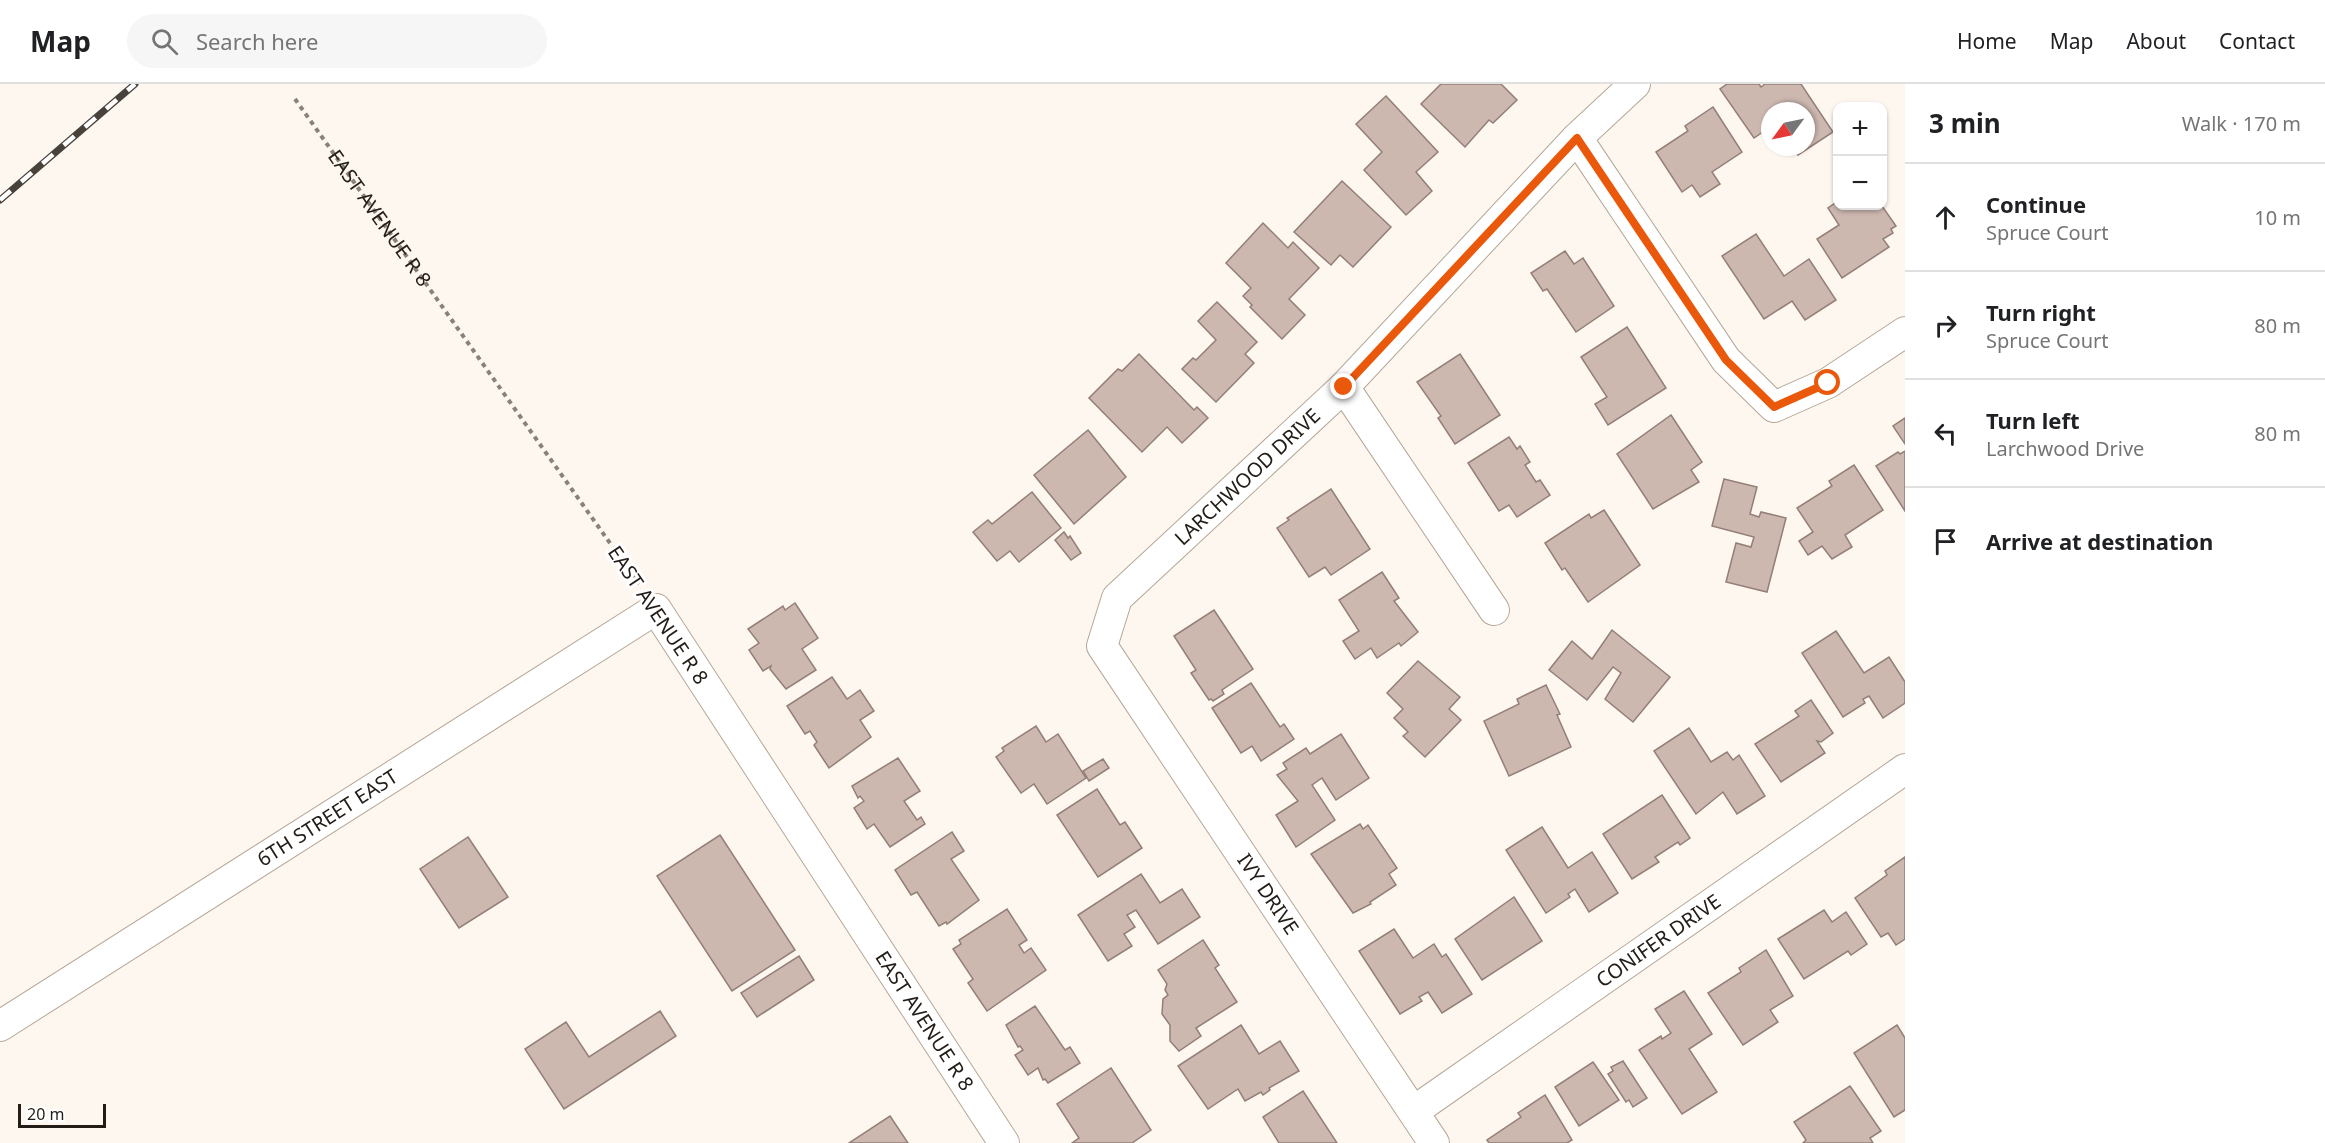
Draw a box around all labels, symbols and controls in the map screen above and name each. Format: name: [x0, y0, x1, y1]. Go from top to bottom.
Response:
search box: [127, 14, 547, 68]
text: Map: [30, 22, 91, 60]
icon: search: [148, 25, 181, 58]
text: Search here: [196, 26, 318, 56]
text: Home: [1957, 27, 2017, 55]
text: Map: [2050, 27, 2093, 55]
text: About: [2126, 27, 2186, 55]
text: Contact: [2219, 27, 2295, 55]
north arrow: [1761, 102, 1815, 156]
map controls: [1833, 102, 1887, 210]
button: +: [1833, 102, 1887, 156]
text: 3 min: [1929, 105, 2001, 141]
text: Walk · 170 m: [2182, 110, 2301, 137]
street label: EAST AVENUE R 8: [322, 144, 438, 292]
button: −: [1833, 156, 1887, 210]
text: Continue: [1986, 189, 2086, 219]
icon: ahead: [1929, 201, 1962, 234]
text: 10 m: [2254, 204, 2301, 231]
text: Spruce Court: [1986, 219, 2109, 246]
text: Turn right: [1986, 297, 2096, 327]
icon: right: [1929, 309, 1962, 342]
text: 80 m: [2254, 312, 2301, 339]
text: Spruce Court: [1986, 327, 2109, 354]
route start: [1814, 369, 1840, 395]
route end: [1330, 373, 1356, 399]
street label: LARCHWOOD DRIVE: [1168, 402, 1326, 551]
text: Turn left: [1986, 405, 2080, 435]
icon: left: [1929, 417, 1962, 450]
text: 80 m: [2254, 420, 2301, 447]
text: Larchwood Drive: [1986, 435, 2144, 462]
icon: arrive: [1929, 525, 1962, 558]
text: Arrive at destination: [1986, 526, 2213, 556]
street label: EAST AVENUE R 8: [602, 540, 715, 689]
street label: 6TH STREET EAST: [252, 763, 403, 872]
street label: IVY DRIVE: [1231, 848, 1305, 940]
street label: CONIFER DRIVE: [1591, 887, 1726, 993]
street label: EAST AVENUE R 8: [869, 946, 980, 1096]
scale bar: [18, 1101, 106, 1128]
text: 20 m: [27, 1103, 64, 1125]

